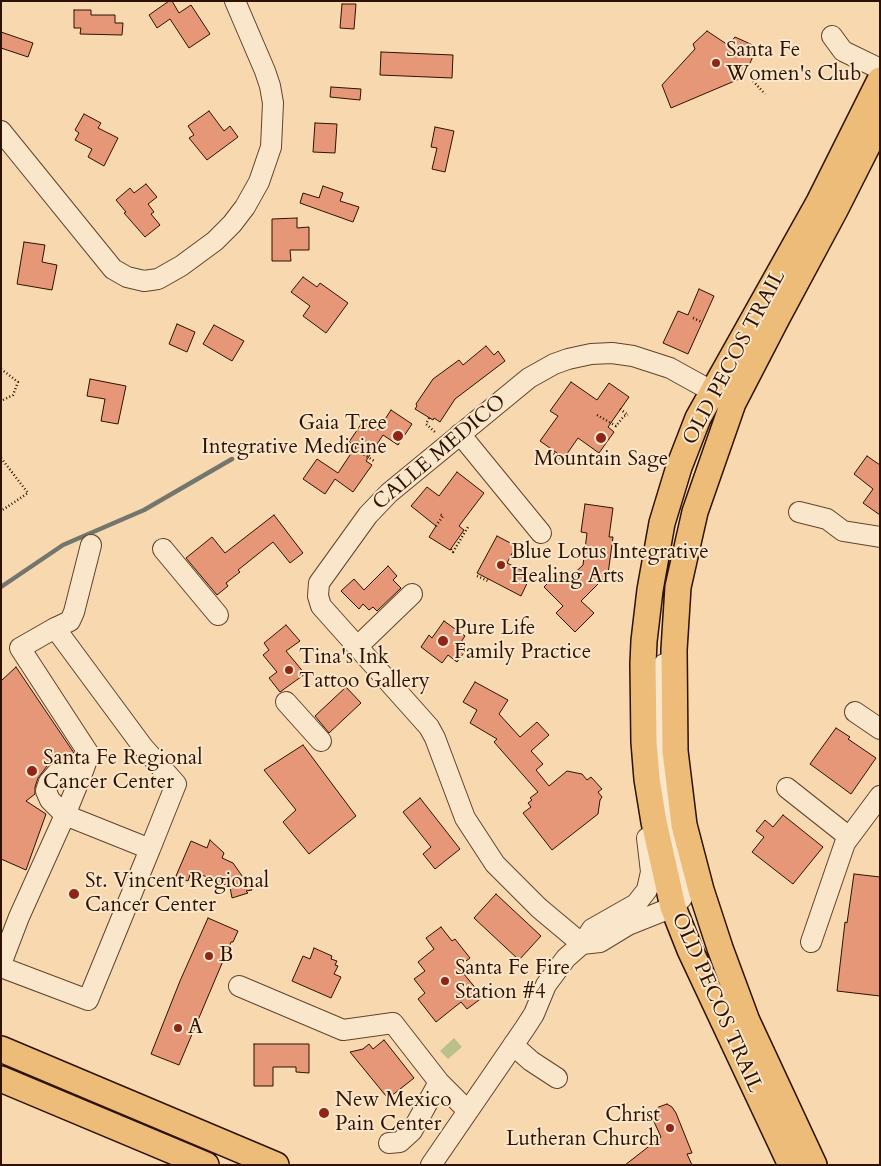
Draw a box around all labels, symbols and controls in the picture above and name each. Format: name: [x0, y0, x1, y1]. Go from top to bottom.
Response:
place label: Santa Fe Women's Club: [726, 38, 861, 88]
marker: Santa Fe Women's Club: [710, 57, 722, 69]
street label: OLD PECOS TRAIL: [678, 266, 792, 450]
street label: CALLE MEDICO: [368, 390, 512, 516]
place label: Gaia Tree Integrative Medicine: [202, 411, 387, 461]
marker: Gaia Tree Integrative Medicine: [391, 429, 405, 443]
marker: Mountain Sage: [594, 431, 608, 445]
place label: Mountain Sage: [534, 447, 668, 473]
place label: Blue Lotus Integrative Healing Arts: [511, 540, 709, 590]
marker: Blue Lotus Integrative Healing Arts: [495, 559, 507, 571]
place label: Pure Life Family Practice: [454, 616, 591, 666]
marker: Pure Life Family Practice: [436, 634, 450, 648]
place label: Tina's Ink Tattoo Gallery: [299, 645, 430, 695]
marker: Tina's Ink Tattoo Gallery: [283, 664, 295, 676]
place label: Santa Fe Regional Cancer Center: [43, 746, 202, 796]
marker: Santa Fe Regional Cancer Center: [25, 764, 39, 778]
place label: St. Vincent Regional Cancer Center: [85, 869, 269, 919]
marker: St. Vincent Regional Cancer Center: [67, 887, 81, 901]
street label: OLD PECOS TRAIL: [665, 909, 767, 1097]
place label: B: [219, 943, 233, 969]
marker: B: [203, 950, 215, 962]
place label: Santa Fe Fire Station #4: [455, 956, 570, 1006]
marker: Santa Fe Fire Station #4: [439, 975, 451, 987]
place label: A: [188, 1015, 203, 1041]
marker: A: [172, 1022, 184, 1034]
place label: New Mexico Pain Center: [335, 1088, 452, 1138]
place label: Christ Lutheran Church: [506, 1103, 660, 1153]
marker: New Mexico Pain Center: [317, 1106, 331, 1120]
marker: Christ Lutheran Church: [664, 1122, 676, 1134]

